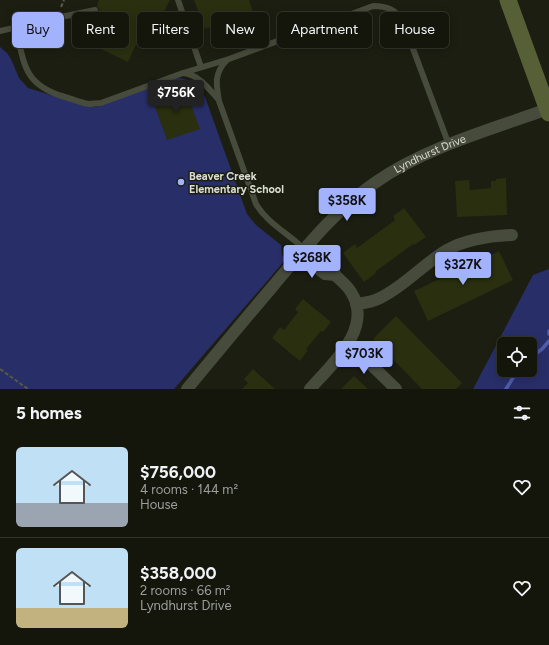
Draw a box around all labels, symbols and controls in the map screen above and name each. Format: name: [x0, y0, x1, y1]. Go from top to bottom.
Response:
chip: Buy: [12, 12, 64, 48]
chip: Rent: [72, 12, 129, 48]
chip: Filters: [137, 12, 203, 48]
chip: New: [211, 12, 269, 48]
chip: Apartment: [277, 12, 372, 48]
chip: House: [380, 12, 449, 48]
pin: $756K: [148, 80, 204, 114]
text: $756K: [157, 85, 195, 100]
street label: Lyndhurst Drive: [391, 132, 467, 176]
place label: Beaver Creek Elementary School: [189, 170, 284, 196]
marker: Beaver Creek Elementary School: [176, 177, 186, 187]
pin: $358K: [319, 188, 375, 222]
text: $358K: [328, 193, 366, 208]
pin: $268K: [284, 245, 340, 279]
text: $268K: [293, 250, 331, 265]
pin: $327K: [435, 252, 491, 286]
text: $327K: [444, 257, 482, 272]
map controls: [497, 337, 537, 377]
button: locate: [497, 337, 537, 377]
pin: $703K: [336, 341, 392, 375]
text: $703K: [345, 346, 383, 361]
icon: filters: [511, 402, 533, 424]
text: 5 homes: [16, 403, 82, 423]
text: $756,000: [140, 462, 216, 482]
icon: home: [48, 463, 96, 511]
icon: heart: [511, 476, 533, 498]
text: 4 rooms · 144 m²: [140, 482, 238, 497]
text: House: [140, 497, 178, 512]
text: $358,000: [140, 563, 217, 583]
icon: home: [48, 564, 96, 612]
icon: heart: [511, 577, 533, 599]
text: 2 rooms · 66 m²: [140, 583, 230, 598]
text: Lyndhurst Drive: [140, 598, 232, 613]

